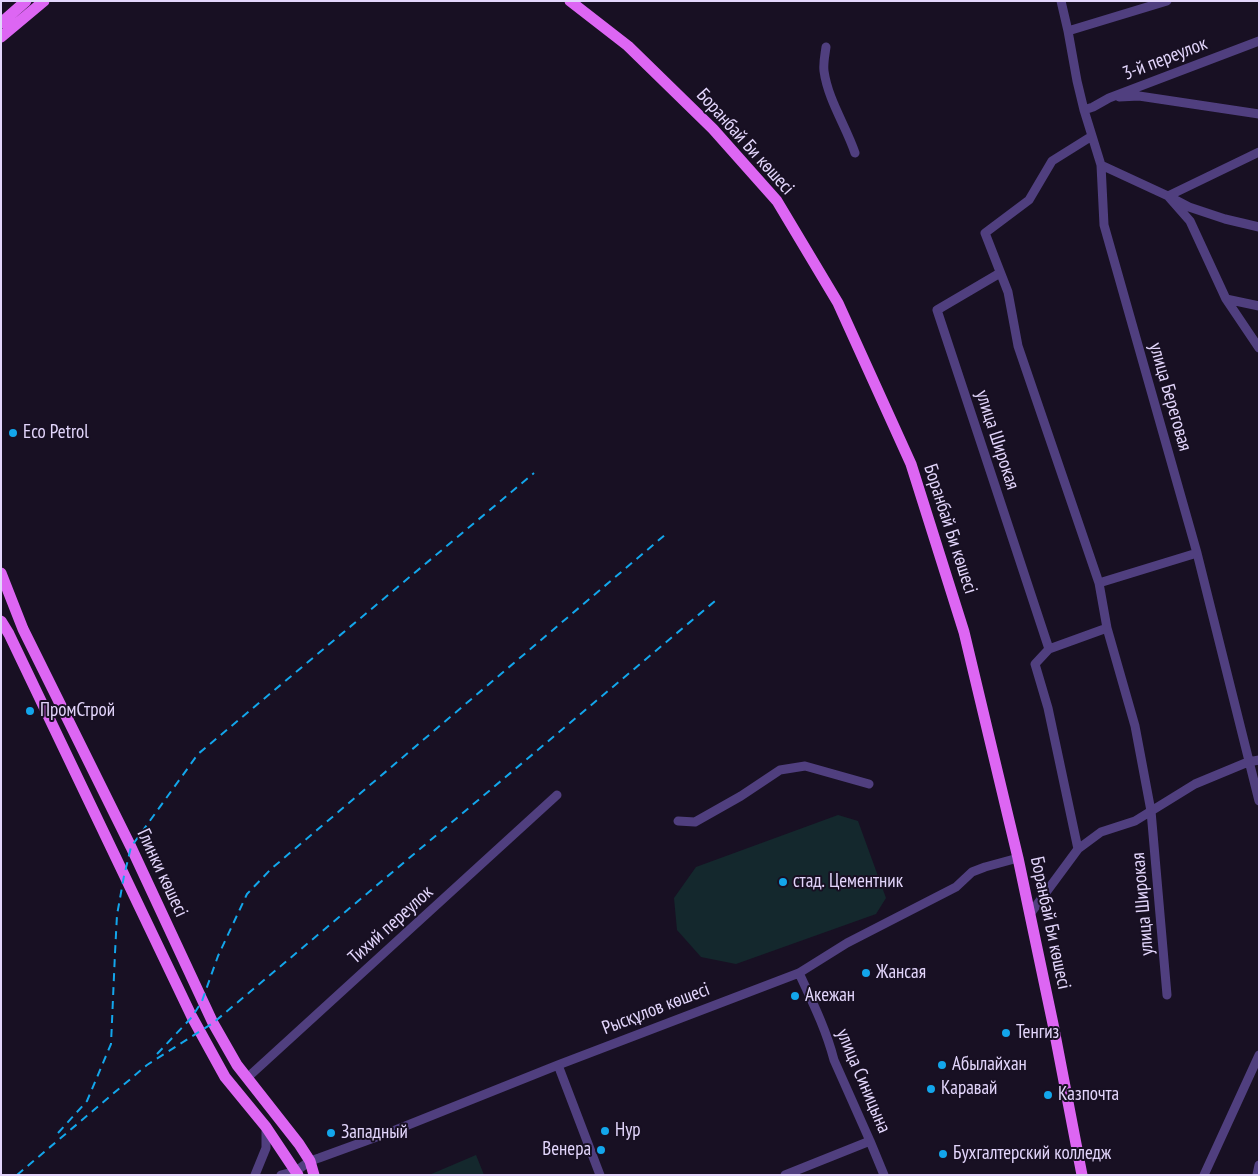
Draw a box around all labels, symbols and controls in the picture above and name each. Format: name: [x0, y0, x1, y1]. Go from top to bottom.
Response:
street label: 3-й переулок: [1120, 32, 1210, 86]
street label: Боранбай Би көшесі: [691, 84, 799, 200]
street label: улица Береговая: [1144, 340, 1196, 454]
street label: улица Широкая: [970, 387, 1024, 493]
place label: Eco Petrol: [23, 422, 89, 444]
marker: Eco Petrol: [7, 427, 19, 439]
street label: Боранбай Би көшесі: [918, 461, 982, 597]
place label: ПромСтрой: [40, 700, 115, 722]
marker: ПромСтрой: [24, 705, 36, 717]
street label: Глинки көшесі: [132, 825, 192, 921]
street label: улица Широкая: [1127, 852, 1159, 956]
street label: Боранбай Би көшесі: [1025, 855, 1075, 991]
place label: стад. Цементник: [793, 871, 903, 893]
marker: стад. Цементник: [777, 876, 789, 888]
street label: Тихий переулок: [344, 881, 438, 969]
place label: Жансая: [876, 962, 926, 984]
marker: Жансая: [860, 967, 872, 979]
street label: Рысқұлов көшесі: [599, 978, 713, 1040]
place label: Акежан: [805, 985, 855, 1007]
marker: Акежан: [789, 990, 801, 1002]
place label: Тенгиз: [1016, 1022, 1059, 1044]
street label: улица Синицына: [831, 1025, 895, 1137]
marker: Тенгиз: [1000, 1027, 1012, 1039]
place label: Абылайхан: [952, 1054, 1027, 1076]
marker: Абылайхан: [936, 1059, 948, 1071]
place label: Каравай: [941, 1078, 997, 1100]
marker: Каравай: [925, 1083, 937, 1095]
place label: Казпочта: [1058, 1084, 1119, 1106]
marker: Казпочта: [1042, 1089, 1054, 1101]
place label: Нур: [615, 1120, 641, 1142]
place label: Западный: [341, 1122, 408, 1144]
marker: Нур: [599, 1125, 611, 1137]
marker: Западный: [325, 1127, 337, 1139]
place label: Венера: [542, 1139, 591, 1161]
place label: Бухгалтерский колледж: [953, 1143, 1111, 1165]
marker: Венера: [595, 1144, 607, 1156]
marker: Бухгалтерский колледж: [937, 1148, 949, 1160]

